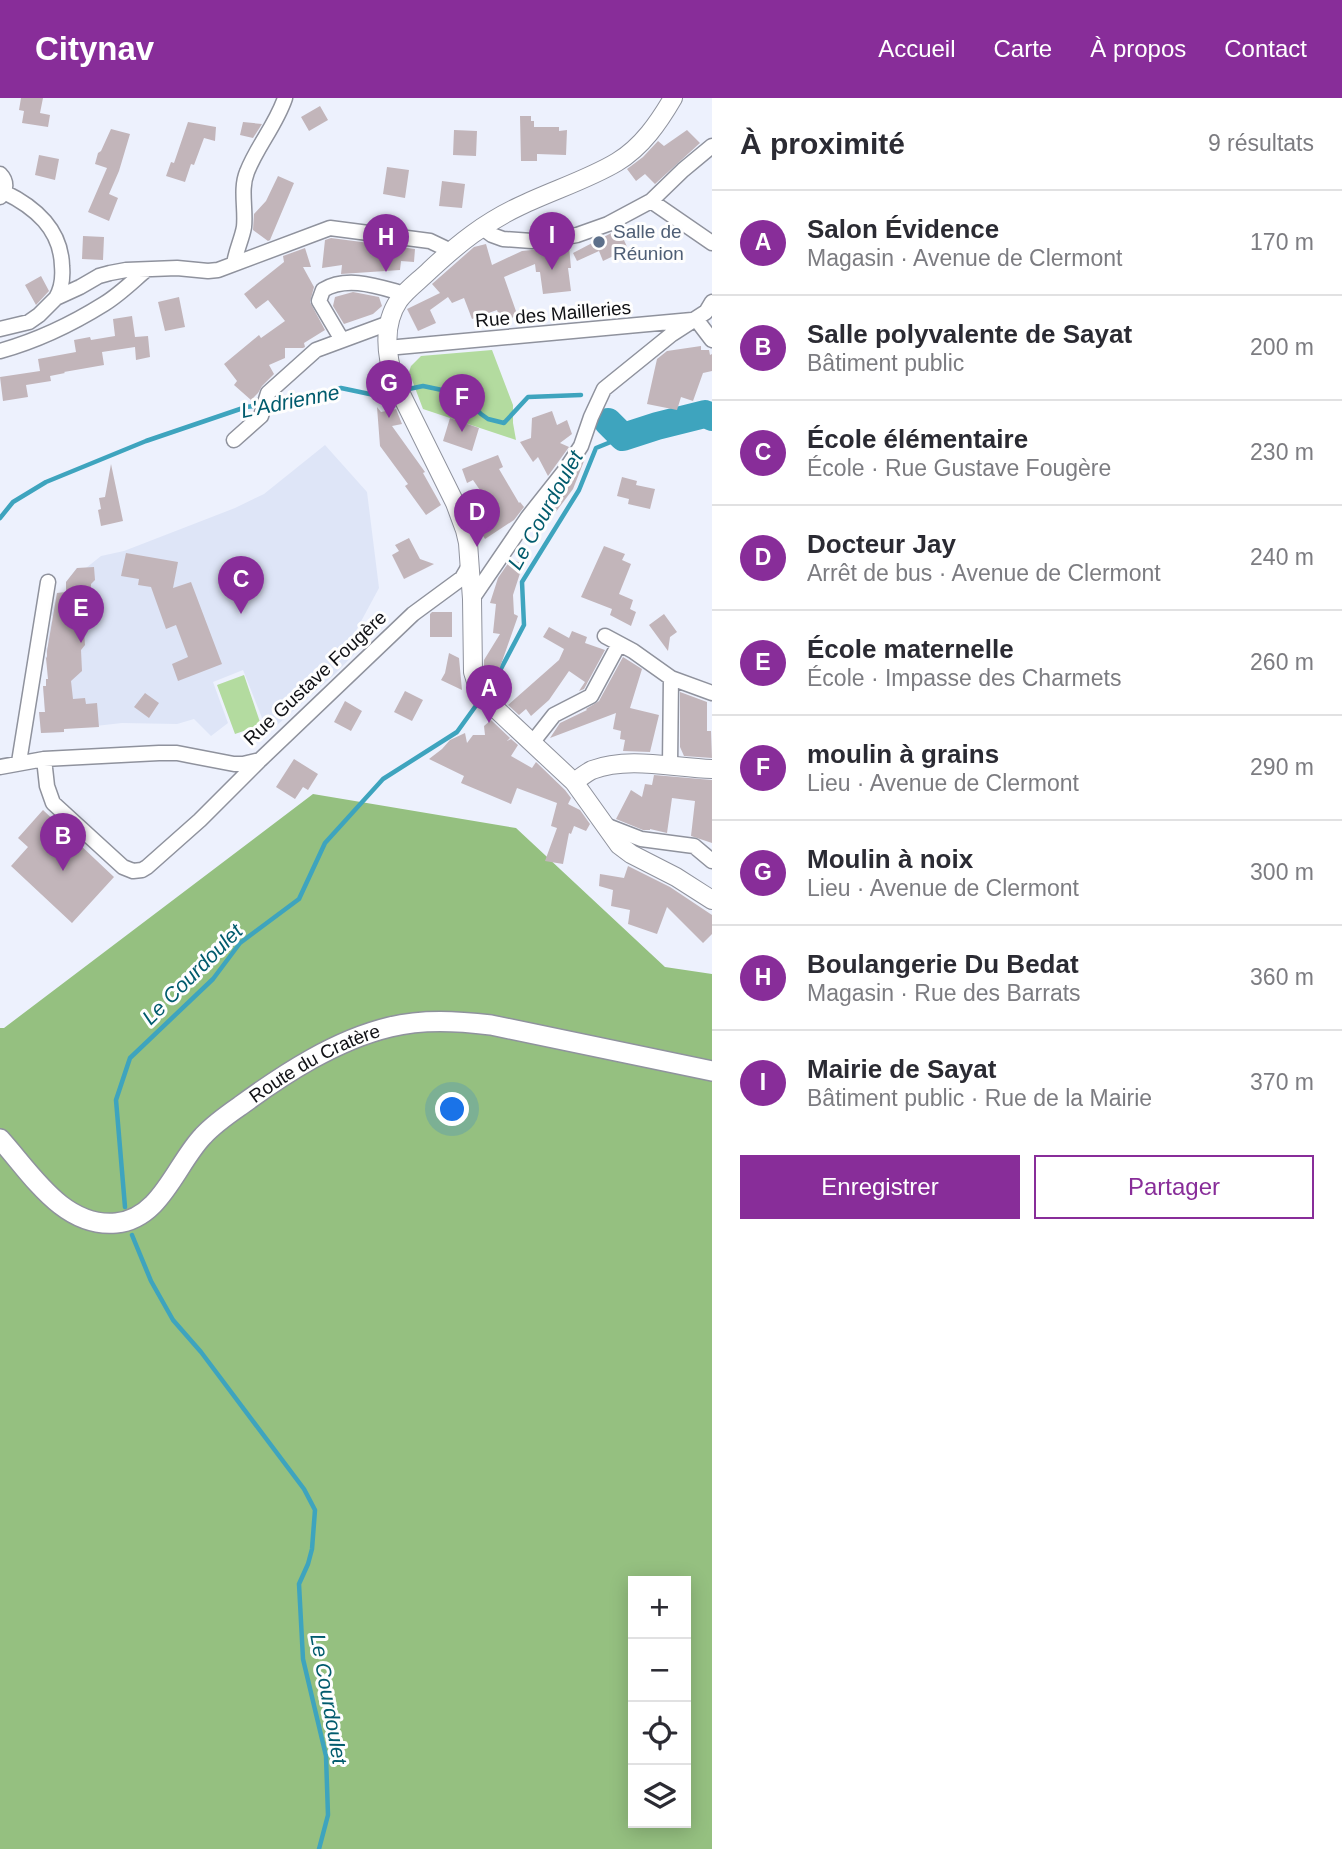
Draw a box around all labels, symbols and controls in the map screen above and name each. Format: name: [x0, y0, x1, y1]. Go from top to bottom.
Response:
text: Citynav: [35, 30, 154, 67]
text: Accueil: [878, 35, 956, 62]
text: Carte: [994, 35, 1052, 62]
text: À propos: [1090, 35, 1186, 62]
text: Contact: [1224, 35, 1307, 62]
text: À proximité: [740, 127, 905, 160]
text: 9 résultats: [1208, 130, 1314, 156]
pin: I: [529, 212, 575, 270]
pin: H: [363, 214, 409, 272]
text: Salon Évidence: [807, 214, 999, 244]
place label: Salle de Réunion: [613, 221, 684, 264]
text: A: [755, 229, 771, 255]
text: 170 m: [1250, 229, 1314, 255]
marker: Salle de Réunion: [591, 234, 607, 250]
text: Magasin · Avenue de Clermont: [807, 245, 1122, 271]
street label: Rue des Mailleries: [474, 297, 632, 331]
text: Salle polyvalente de Sayat: [807, 319, 1132, 349]
text: B: [755, 334, 771, 360]
text: 200 m: [1250, 334, 1314, 360]
text: Bâtiment public: [807, 350, 964, 376]
pin: G: [366, 360, 412, 418]
pin: F: [439, 374, 485, 432]
water label: L'Adrienne: [239, 380, 341, 422]
text: École élémentaire: [807, 424, 1028, 454]
text: C: [755, 439, 771, 465]
text: 230 m: [1250, 439, 1314, 465]
water label: Le Courdoulet: [503, 446, 588, 573]
text: École · Rue Gustave Fougère: [807, 455, 1111, 481]
pin: D: [454, 489, 500, 547]
text: Docteur Jay: [807, 529, 956, 559]
text: D: [755, 544, 771, 570]
text: 240 m: [1250, 544, 1314, 570]
pin: C: [218, 556, 264, 614]
text: Arrêt de bus · Avenue de Clermont: [807, 560, 1161, 586]
pin: E: [58, 585, 104, 643]
street label: Rue Gustave Fougère: [239, 607, 391, 749]
text: École maternelle: [807, 634, 1014, 664]
text: E: [755, 649, 771, 675]
text: 260 m: [1250, 649, 1314, 675]
pin: A: [466, 665, 512, 723]
text: École · Impasse des Charmets: [807, 665, 1121, 691]
text: moulin à grains: [807, 739, 999, 769]
text: F: [756, 754, 770, 780]
text: 290 m: [1250, 754, 1314, 780]
text: Lieu · Avenue de Clermont: [807, 770, 1079, 796]
pin: B: [40, 813, 86, 871]
text: Moulin à noix: [807, 844, 973, 874]
text: G: [754, 859, 772, 885]
text: 300 m: [1250, 859, 1314, 885]
text: Lieu · Avenue de Clermont: [807, 875, 1079, 901]
water label: Le Courdoulet: [137, 918, 248, 1029]
text: Boulangerie Du Bedat: [807, 949, 1079, 979]
text: H: [755, 964, 771, 990]
text: 360 m: [1250, 964, 1314, 990]
text: Magasin · Rue des Barrats: [807, 980, 1081, 1006]
street label: Route du Cratère: [245, 1020, 383, 1107]
text: Mairie de Sayat: [807, 1054, 996, 1084]
text: I: [760, 1069, 766, 1095]
text: 370 m: [1250, 1069, 1314, 1095]
text: Bâtiment public · Rue de la Mairie: [807, 1085, 1152, 1111]
your location: [435, 1092, 469, 1126]
button: Enregistrer: [740, 1155, 1020, 1219]
button: Partager: [1034, 1155, 1314, 1219]
map controls: [628, 1576, 691, 1828]
button: +: [628, 1576, 691, 1639]
water label: Le Courdoulet: [306, 1632, 352, 1767]
button: −: [628, 1639, 691, 1702]
button: locate: [628, 1702, 691, 1765]
button: layers: [628, 1765, 691, 1828]

